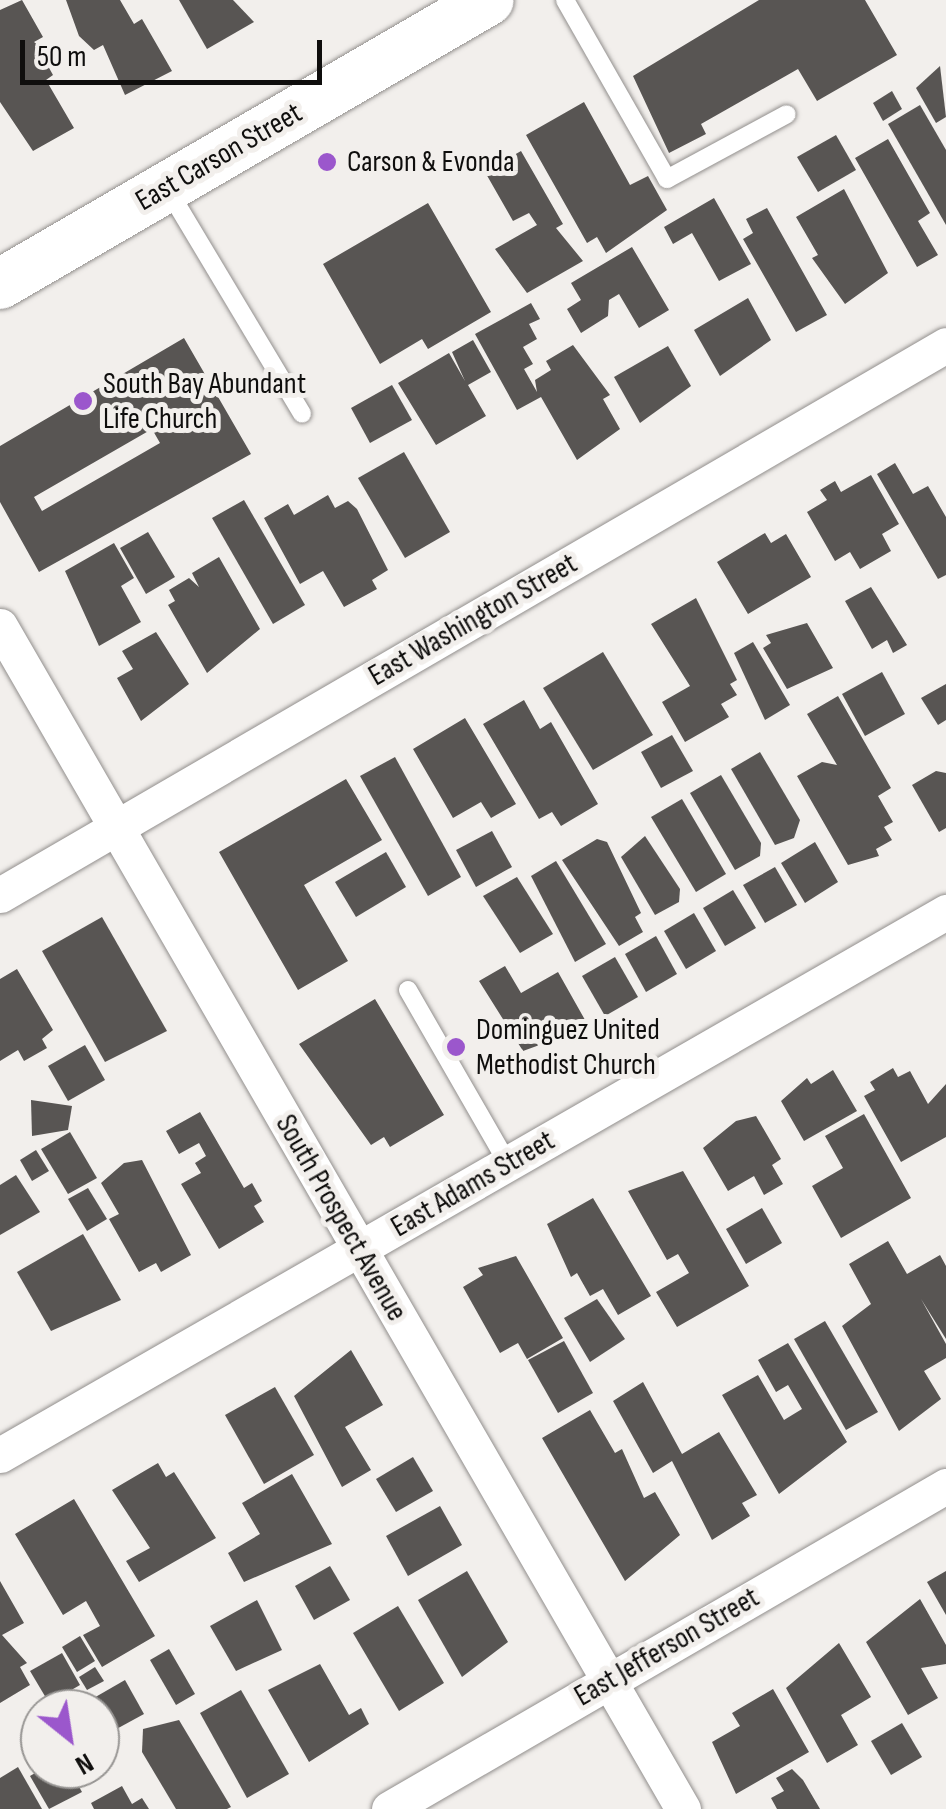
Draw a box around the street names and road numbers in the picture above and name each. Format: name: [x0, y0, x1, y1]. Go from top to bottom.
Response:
street label: East Carson Street: [129, 95, 309, 219]
street label: East Washington Street: [362, 546, 584, 694]
street label: South Prospect Avenue: [267, 1108, 415, 1328]
street label: East Adams Street: [385, 1123, 561, 1245]
street label: East Jefferson Street: [568, 1580, 766, 1714]

